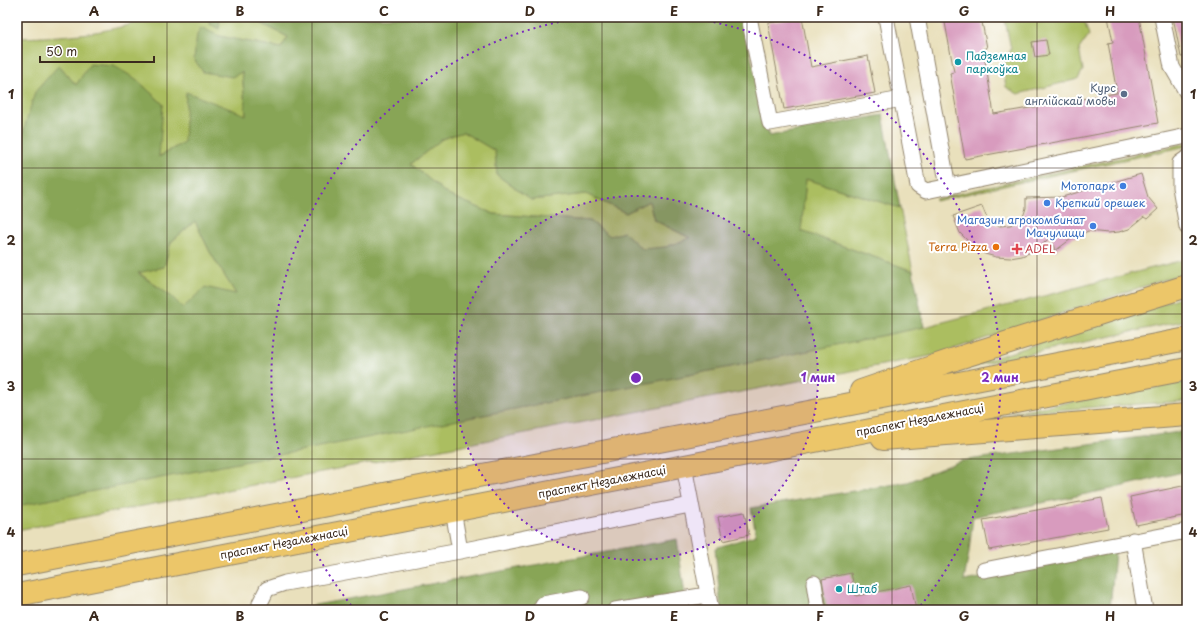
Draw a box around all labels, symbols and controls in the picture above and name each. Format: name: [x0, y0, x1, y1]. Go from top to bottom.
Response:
text: A: [89, 1, 99, 20]
text: B: [236, 1, 245, 20]
text: C: [379, 1, 389, 20]
text: D: [525, 1, 535, 20]
text: E: [670, 1, 678, 20]
text: F: [816, 1, 824, 20]
text: G: [959, 1, 969, 20]
text: H: [1105, 1, 1115, 20]
scale bar: [40, 38, 154, 64]
text: 50 m: [46, 42, 77, 60]
place label: Падземная паркоўка: [966, 47, 1027, 77]
marker: Падземная паркоўка: [953, 57, 963, 67]
place label: Курс англійскай мовы: [1025, 79, 1116, 109]
text: 1: [8, 84, 14, 103]
text: 1: [1190, 84, 1196, 103]
marker: Курс англійскай мовы: [1119, 89, 1129, 99]
place label: Мотопарк: [1061, 177, 1115, 194]
marker: Мотопарк: [1118, 181, 1128, 191]
place label: Крепкий орешек: [1055, 194, 1146, 211]
marker: Крепкий орешек: [1042, 198, 1052, 208]
place label: Магазин агрокомбинат Мачулищи: [957, 211, 1086, 241]
marker: Магазин агрокомбинат Мачулищи: [1088, 221, 1098, 231]
text: 2: [6, 230, 16, 249]
text: 2: [1188, 230, 1198, 249]
place label: Terra Pizza: [928, 238, 988, 255]
place label: ADEL: [1025, 240, 1056, 257]
marker: Terra Pizza: [991, 242, 1001, 252]
marker: ADEL: [1012, 244, 1022, 254]
text: 1 мин: [801, 368, 836, 386]
text: 2 мин: [981, 368, 1019, 386]
centre of rings: [629, 371, 643, 385]
text: 3: [7, 376, 16, 395]
text: 3: [1189, 376, 1198, 395]
street label: праспект Незалежнасці: [855, 399, 985, 440]
street label: праспект Незалежнасці: [537, 461, 667, 502]
text: 4: [7, 522, 16, 541]
street label: праспект Незалежнасці: [219, 522, 349, 563]
text: 4: [1189, 522, 1198, 541]
place label: Штаб: [847, 580, 878, 597]
marker: Штаб: [834, 584, 844, 594]
text: A: [89, 606, 99, 625]
text: B: [236, 606, 245, 625]
text: C: [379, 606, 389, 625]
text: D: [525, 606, 535, 625]
text: E: [670, 606, 678, 625]
text: F: [816, 606, 824, 625]
text: G: [959, 606, 969, 625]
text: H: [1105, 606, 1115, 625]

